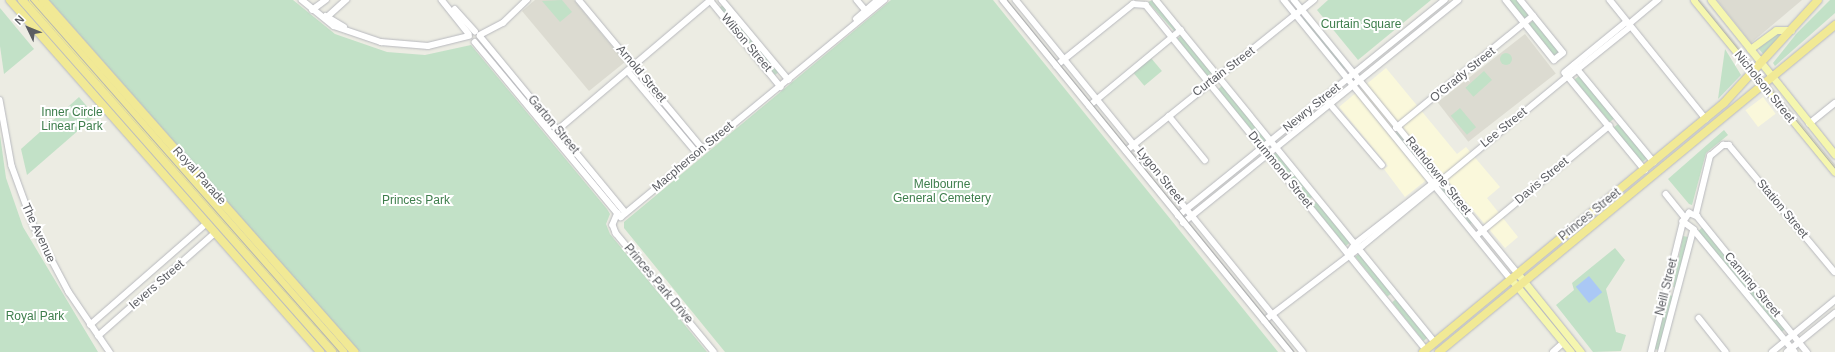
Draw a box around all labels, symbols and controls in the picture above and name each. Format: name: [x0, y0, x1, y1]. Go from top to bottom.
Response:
north arrow: [8, 8, 48, 48]
street label: Wilson Street: [718, 11, 774, 75]
text: N: [12, 13, 26, 27]
park label: Curtain Square: [1321, 18, 1401, 32]
street label: Arnold Street: [613, 43, 669, 105]
street label: Curtain Street: [1190, 44, 1258, 100]
street label: O'Grady Street: [1428, 44, 1498, 106]
street label: Nicholson Street: [1731, 48, 1797, 126]
street label: Newry Street: [1281, 81, 1343, 135]
street label: Garton Street: [524, 93, 582, 157]
street label: Lee Street: [1478, 105, 1530, 151]
park label: Inner Circle Linear Park: [41, 106, 103, 134]
street label: Macpherson Street: [650, 119, 736, 195]
street label: Drummond Street: [1245, 129, 1315, 211]
street label: Rathdowne Street: [1402, 134, 1474, 218]
street label: Royal Parade: [169, 144, 229, 208]
street label: Lygon Street: [1133, 145, 1187, 207]
street label: Davis Street: [1512, 154, 1572, 208]
street label: Station Street: [1753, 177, 1811, 241]
park label: Melbourne General Cemetery: [893, 178, 991, 206]
street label: Princes Street: [1556, 186, 1624, 244]
park label: Princes Park: [382, 194, 450, 208]
street label: The Avenue: [18, 201, 58, 265]
street label: Princes Park Drive: [621, 241, 695, 327]
street label: Canning Street: [1721, 250, 1783, 320]
street label: Ievers Street: [127, 257, 187, 313]
street label: Neill Street: [1653, 257, 1681, 317]
park label: Royal Park: [6, 310, 64, 324]

